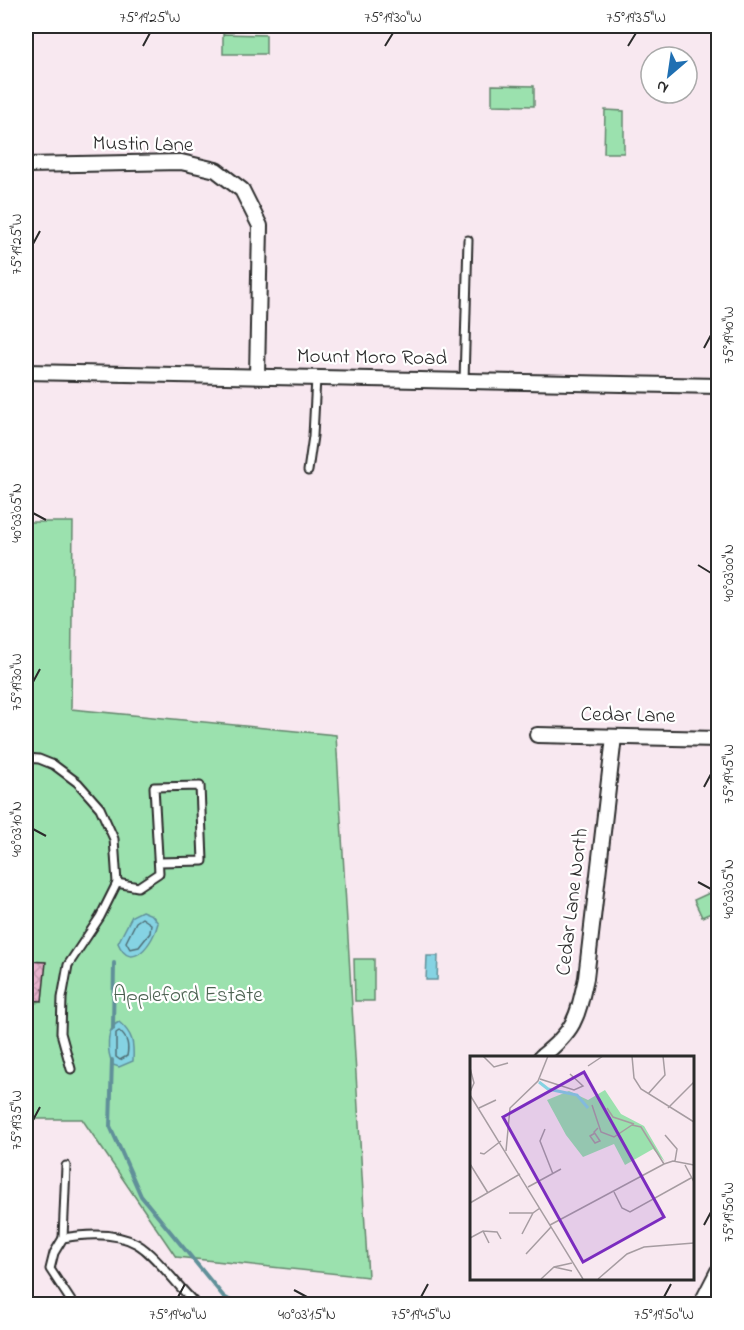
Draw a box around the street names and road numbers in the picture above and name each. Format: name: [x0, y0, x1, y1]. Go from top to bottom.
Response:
street label: Mustin Lane: [92, 129, 194, 161]
street label: Mount Moro Road: [297, 342, 448, 374]
street label: Cedar Lane: [580, 700, 676, 732]
street label: Cedar Lane North: [549, 826, 597, 978]

